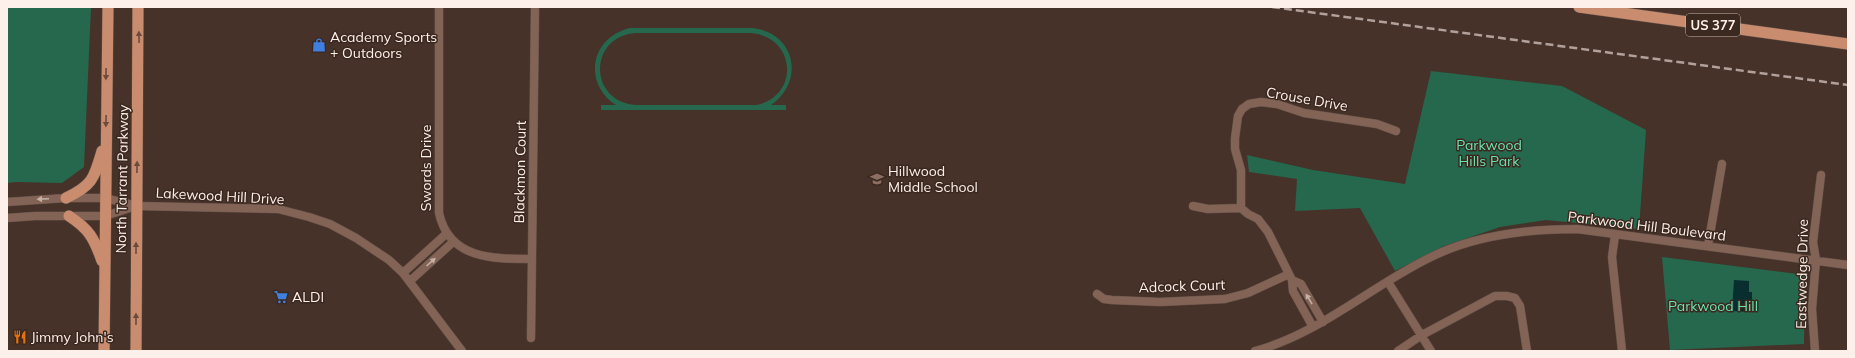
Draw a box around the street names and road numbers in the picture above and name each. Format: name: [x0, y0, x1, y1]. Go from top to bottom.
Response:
road number: US 377: [1686, 14, 1740, 36]
street label: Crouse Drive: [1265, 83, 1349, 115]
street label: North Tarrant Parkway: [112, 104, 132, 254]
street label: Blackmon Court: [510, 120, 530, 224]
street label: Swords Drive: [417, 125, 435, 211]
street label: Lakewood Hill Drive: [155, 184, 285, 208]
street label: Parkwood Hill Boulevard: [1567, 207, 1727, 245]
street label: Eastwedge Drive: [1792, 219, 1812, 329]
street label: Adcock Court: [1138, 275, 1226, 297]

